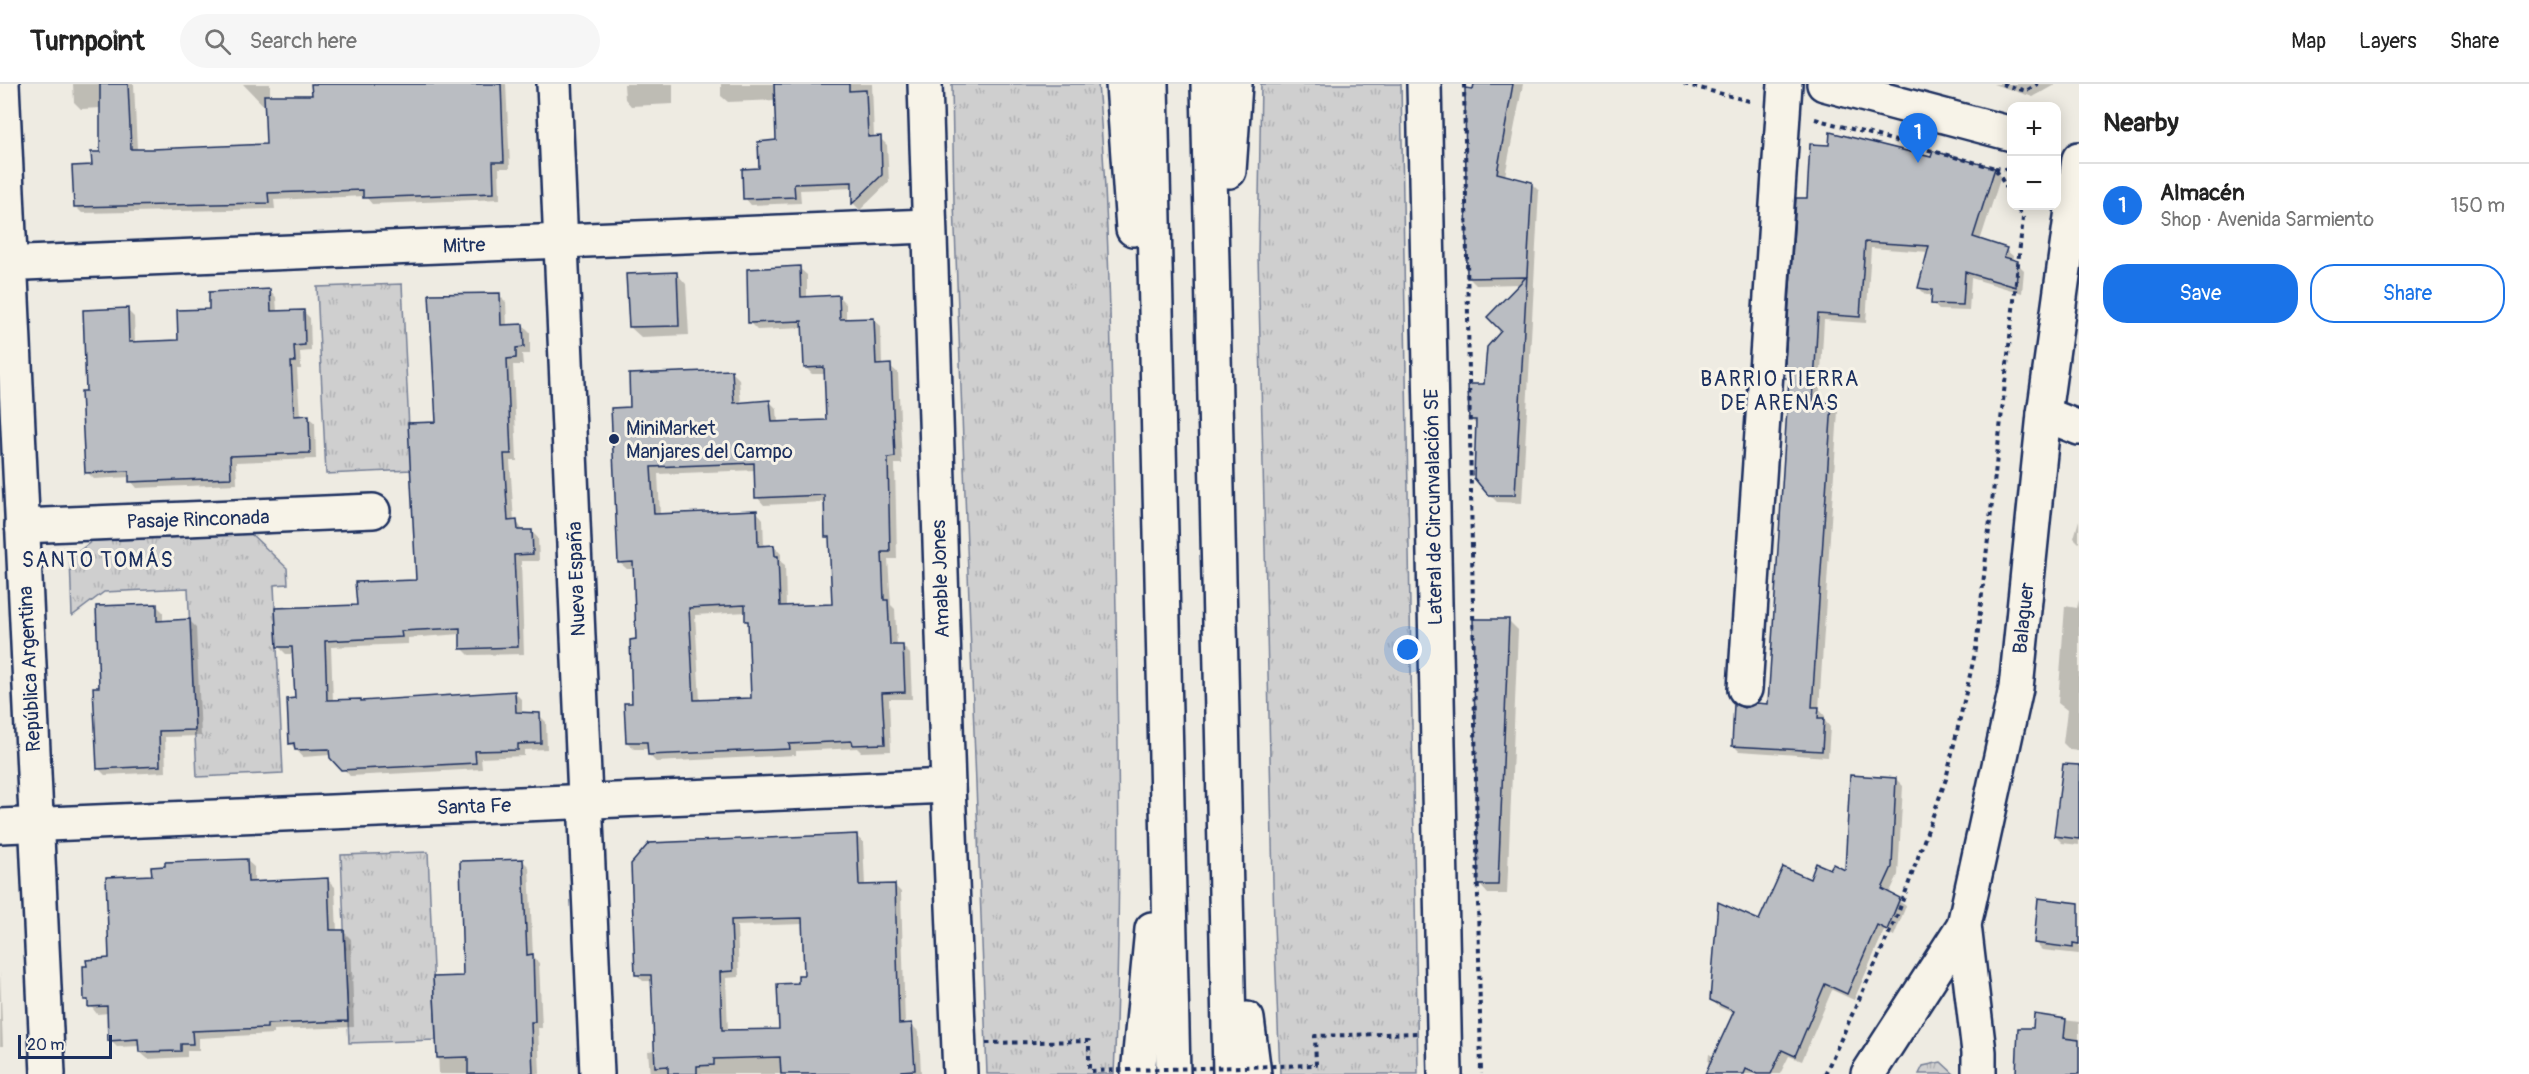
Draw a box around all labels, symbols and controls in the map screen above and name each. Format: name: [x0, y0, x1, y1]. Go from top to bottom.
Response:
search box: [180, 14, 600, 68]
text: Turnpoint: [30, 24, 144, 59]
icon: search: [201, 25, 234, 58]
text: Search here: [249, 27, 357, 55]
text: Map: [2291, 28, 2326, 55]
text: Layers: [2359, 28, 2417, 55]
text: Share: [2450, 28, 2499, 55]
map controls: [2007, 102, 2061, 210]
button: +: [2007, 102, 2061, 156]
text: Nearby: [2103, 107, 2179, 139]
pin: 1: [1898, 113, 1938, 163]
button: −: [2007, 156, 2061, 210]
text: Almacén: [2160, 179, 2245, 207]
text: 1: [2119, 193, 2126, 218]
text: 150 m: [2451, 193, 2505, 218]
text: Shop · Avenida Sarmiento: [2160, 207, 2374, 232]
street label: Mitre: [442, 232, 486, 259]
button: Save: [2103, 264, 2298, 323]
button: Share: [2310, 264, 2505, 323]
district label: BARRIO TIERRA DE ARENAS: [1700, 366, 1860, 417]
street label: Lateral de Circunvalación SE: [1419, 388, 1448, 626]
place label: MiniMarket Manjares del Campo: [626, 416, 793, 464]
marker: MiniMarket Manjares del Campo: [607, 432, 621, 446]
street label: Pasaje Rinconada: [126, 505, 270, 534]
street label: Amable Jones: [926, 519, 955, 639]
street label: Nueva España: [562, 521, 591, 637]
district label: SANTO TOMÁS: [22, 547, 174, 574]
street label: Balaguer: [2007, 581, 2040, 655]
street label: República Argentina: [13, 585, 46, 753]
your location: [1393, 635, 1422, 664]
street label: Santa Fe: [436, 793, 512, 820]
scale bar: [18, 1032, 112, 1060]
text: 20 m: [27, 1035, 65, 1055]

